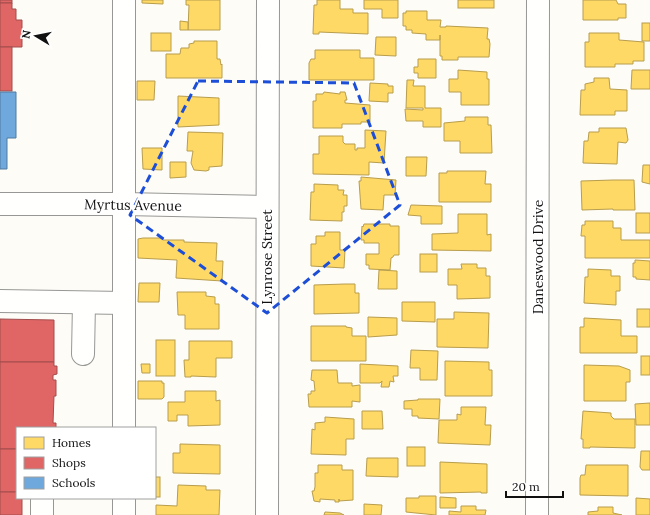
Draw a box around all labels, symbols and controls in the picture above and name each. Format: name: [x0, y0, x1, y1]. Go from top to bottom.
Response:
north arrow: [16, 16, 56, 56]
text: N: [19, 28, 34, 40]
street label: Myrtus Avenue: [84, 195, 182, 215]
street label: Daneswood Drive: [529, 199, 547, 314]
street label: Lynrose Street: [258, 209, 276, 305]
legend: [16, 427, 156, 499]
text: Homes: [52, 435, 91, 450]
text: Shops: [52, 455, 86, 470]
scale bar: [506, 473, 563, 499]
text: Schools: [52, 475, 96, 490]
text: 20 m: [512, 479, 540, 494]

